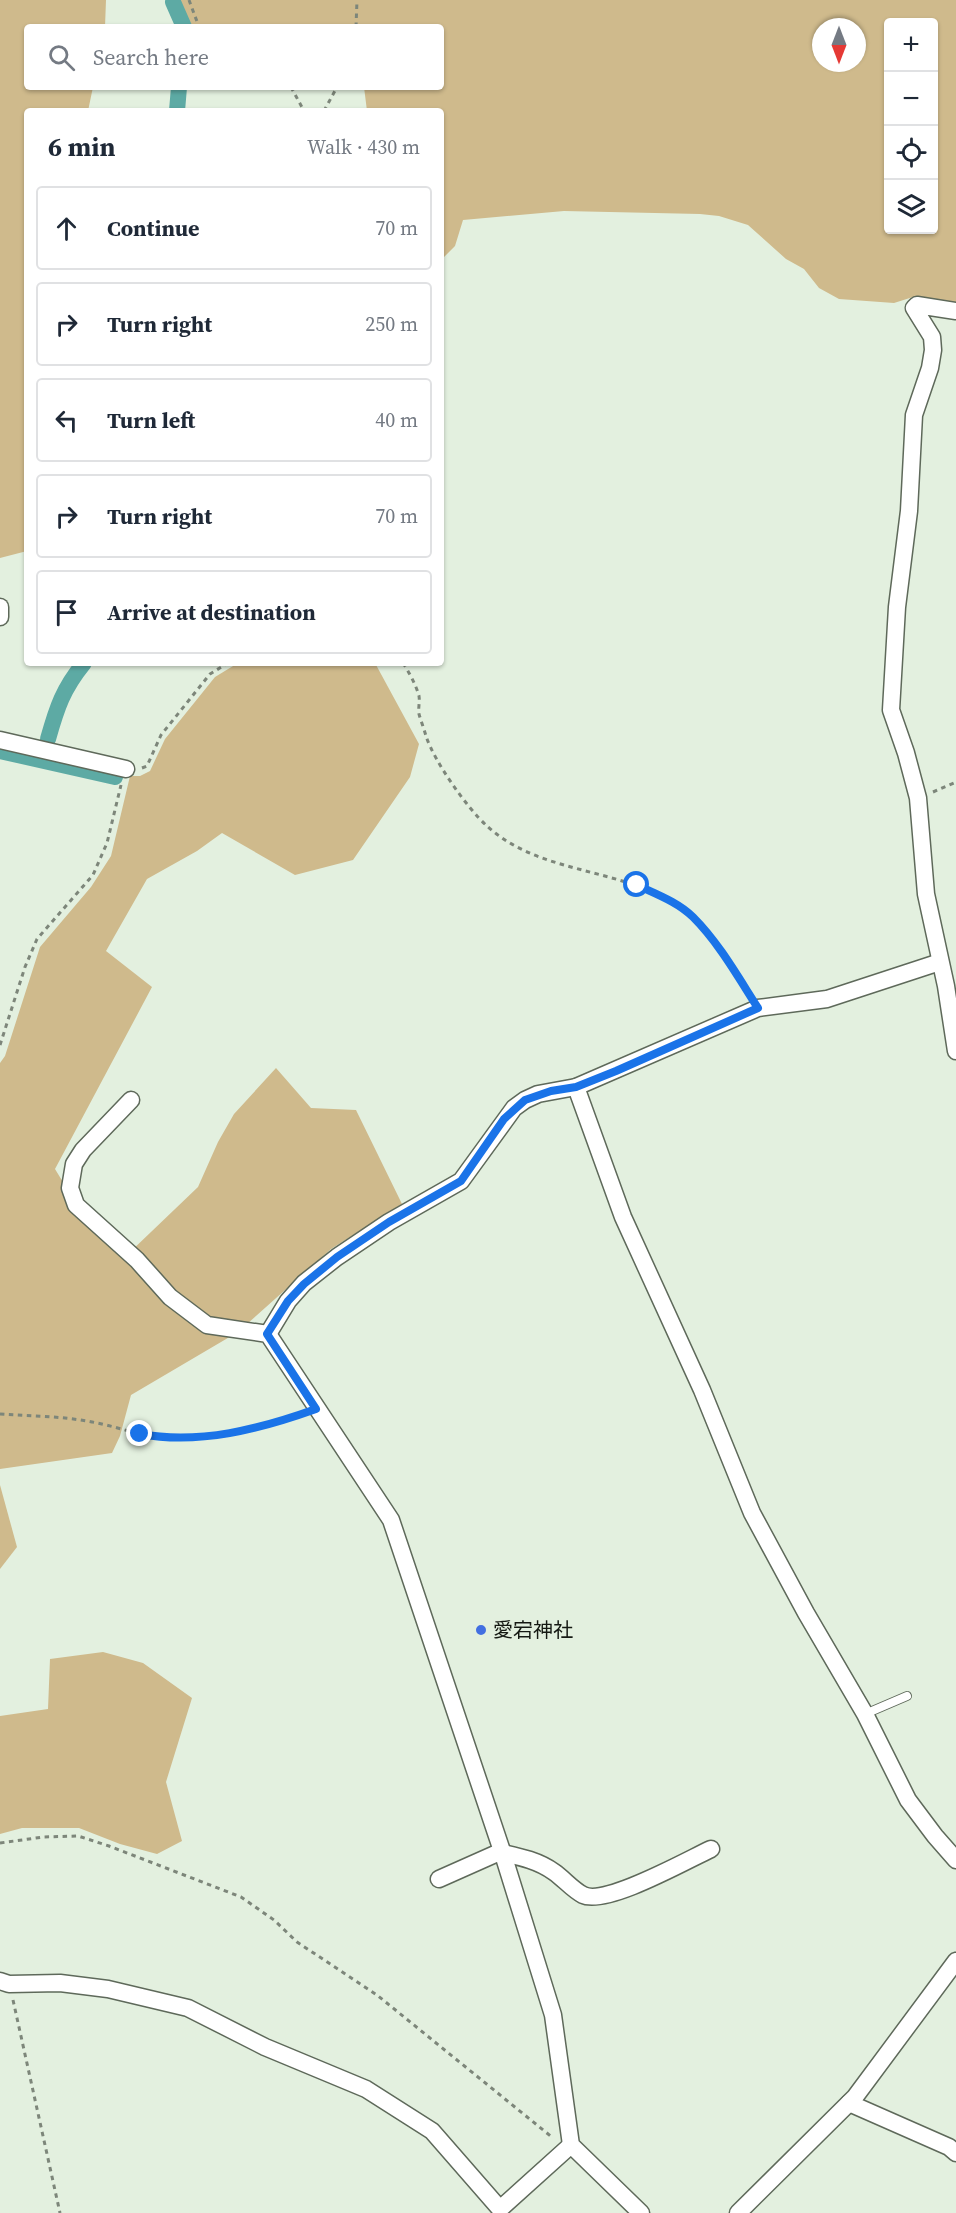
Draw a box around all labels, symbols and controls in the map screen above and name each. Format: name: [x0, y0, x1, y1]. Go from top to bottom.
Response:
north arrow: [812, 18, 866, 72]
map controls: [884, 18, 938, 234]
button: +: [884, 18, 938, 72]
search box: [24, 24, 444, 90]
icon: search: [45, 41, 78, 74]
text: Search here: [93, 42, 209, 72]
button: −: [884, 72, 938, 126]
button: locate: [884, 126, 938, 180]
text: 6 min: [48, 129, 115, 165]
text: Walk · 430 m: [307, 133, 420, 161]
button: layers: [884, 180, 938, 234]
icon: ahead: [50, 212, 83, 245]
text: Continue: [107, 213, 200, 243]
text: 70 m: [375, 214, 418, 242]
icon: right: [50, 308, 83, 341]
text: Turn right: [107, 309, 212, 339]
text: 250 m: [365, 310, 418, 338]
icon: left: [50, 404, 83, 437]
text: Turn left: [107, 405, 195, 435]
text: 40 m: [375, 406, 418, 434]
icon: right: [50, 500, 83, 533]
text: Turn right: [107, 501, 212, 531]
text: 70 m: [375, 502, 418, 530]
icon: arrive: [50, 596, 83, 629]
text: Arrive at destination: [107, 597, 316, 627]
route start: [623, 871, 649, 897]
route end: [126, 1420, 152, 1446]
place label: 愛宕神社: [493, 1616, 573, 1644]
marker: 愛宕神社: [474, 1623, 488, 1637]

